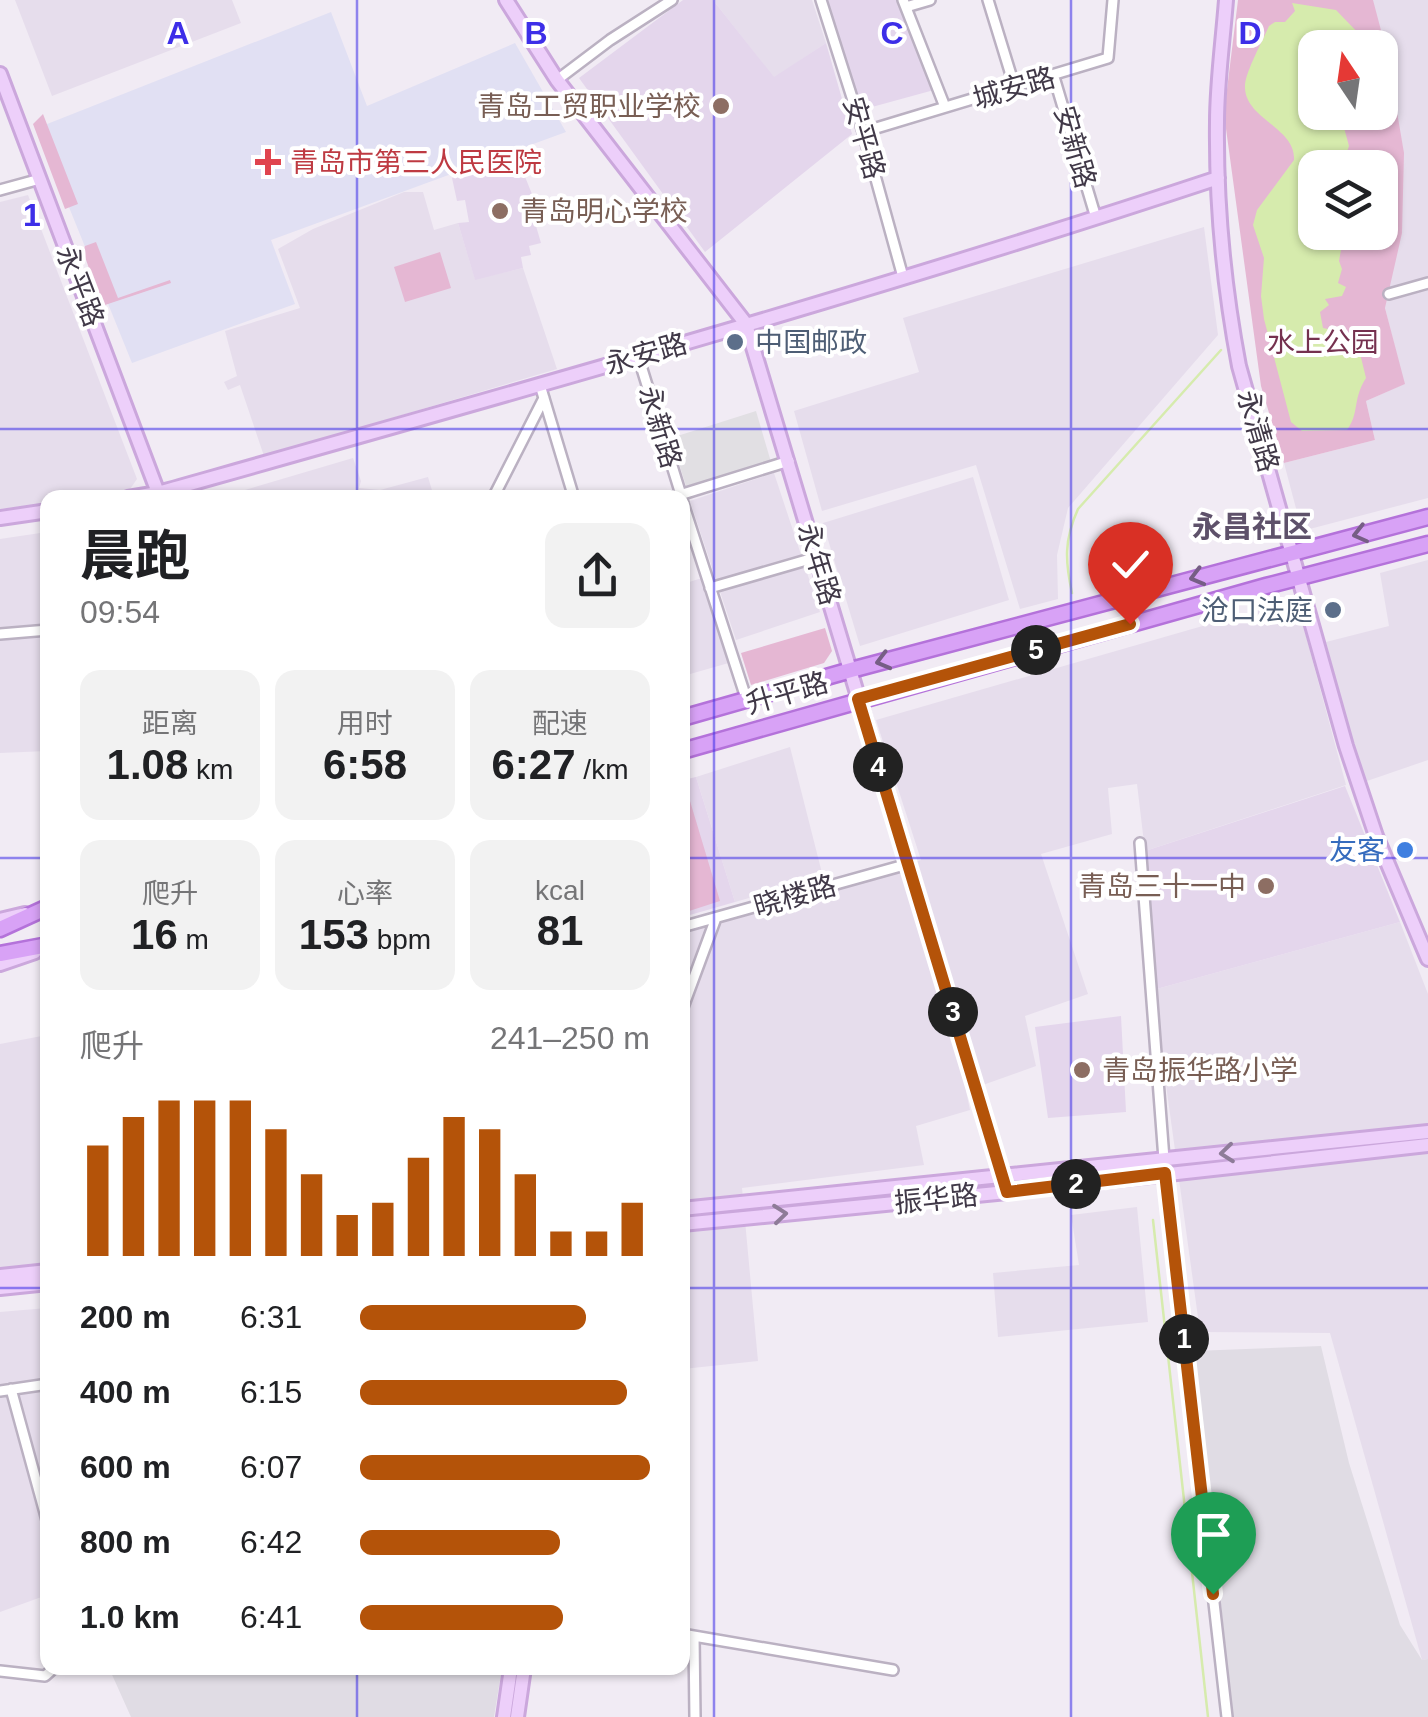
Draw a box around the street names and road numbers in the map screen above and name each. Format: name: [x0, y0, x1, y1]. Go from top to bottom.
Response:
street label: 城安路: [969, 62, 1059, 114]
street label: 安平路: [838, 93, 890, 183]
street label: 安新路: [1049, 102, 1101, 192]
street label: 永平路: [50, 241, 110, 331]
street label: 永安路: [601, 328, 691, 380]
street label: 永新路: [633, 382, 687, 472]
street label: 永清路: [1232, 386, 1284, 476]
street label: 永年路: [792, 519, 846, 609]
street label: 升平路: [742, 667, 832, 719]
street label: 晓楼路: [750, 870, 840, 922]
street label: 振华路: [893, 1179, 979, 1219]

